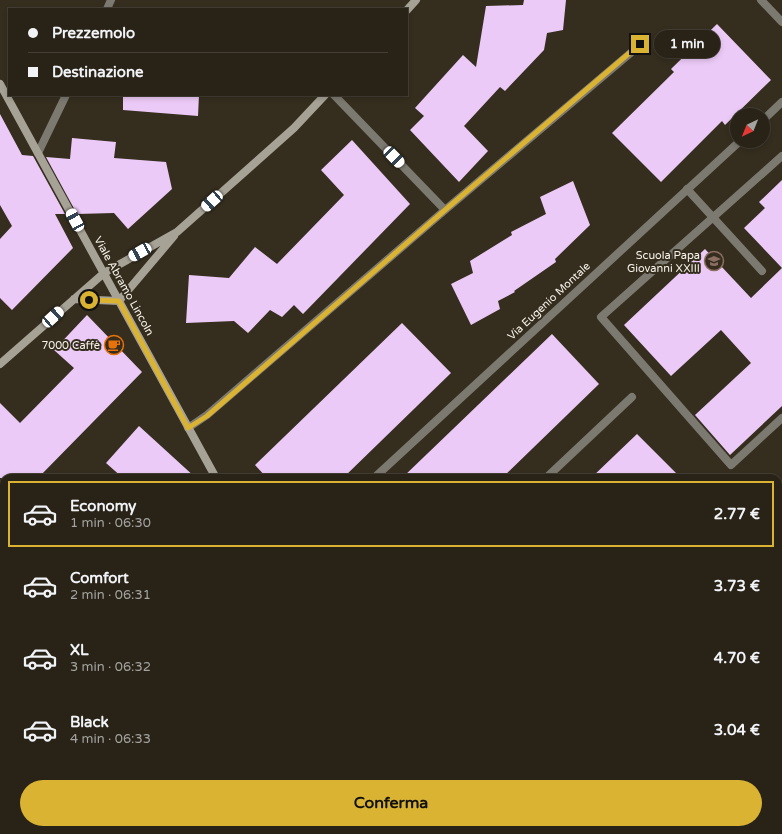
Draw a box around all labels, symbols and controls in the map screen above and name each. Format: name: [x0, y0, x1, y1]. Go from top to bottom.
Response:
text: Prezzemolo: [52, 24, 135, 42]
callout: 1 min: [654, 30, 720, 58]
route end: [631, 35, 649, 53]
text: 1 min: [670, 36, 704, 52]
text: Destinazione: [52, 63, 144, 81]
north arrow: [730, 108, 770, 148]
map controls: [730, 108, 770, 148]
car: [381, 144, 407, 170]
car: [199, 189, 225, 213]
car: [64, 207, 86, 233]
street label: Viale Abramo Lincoln: [91, 234, 157, 338]
car: [127, 241, 153, 263]
place label: Scuola Papa Giovanni XXIII: [627, 249, 700, 275]
school or university icon: Scuola Papa Giovanni XXIII: [703, 250, 725, 272]
street label: Via Eugenio Montale: [505, 259, 593, 343]
route start: [80, 291, 98, 309]
car: [40, 305, 66, 329]
cafe icon: 7000 Caffè: [103, 334, 125, 356]
place label: 7000 Caffè: [41, 339, 100, 352]
icon: car: [22, 496, 58, 532]
text: Economy: [70, 497, 136, 515]
text: 2.77 €: [714, 505, 760, 523]
text: 1 min · 06:30: [70, 515, 151, 531]
icon: car: [22, 568, 58, 604]
text: Comfort: [70, 569, 129, 587]
text: 3.73 €: [714, 577, 760, 595]
text: 2 min · 06:31: [70, 587, 151, 603]
icon: car: [22, 640, 58, 676]
text: XL: [70, 641, 89, 659]
text: 4.70 €: [714, 649, 760, 667]
text: 3 min · 06:32: [70, 659, 151, 675]
icon: car: [22, 712, 58, 748]
text: Black: [70, 713, 109, 731]
text: 3.04 €: [714, 721, 760, 739]
text: 4 min · 06:33: [70, 731, 151, 747]
button: Conferma: [20, 780, 762, 826]

